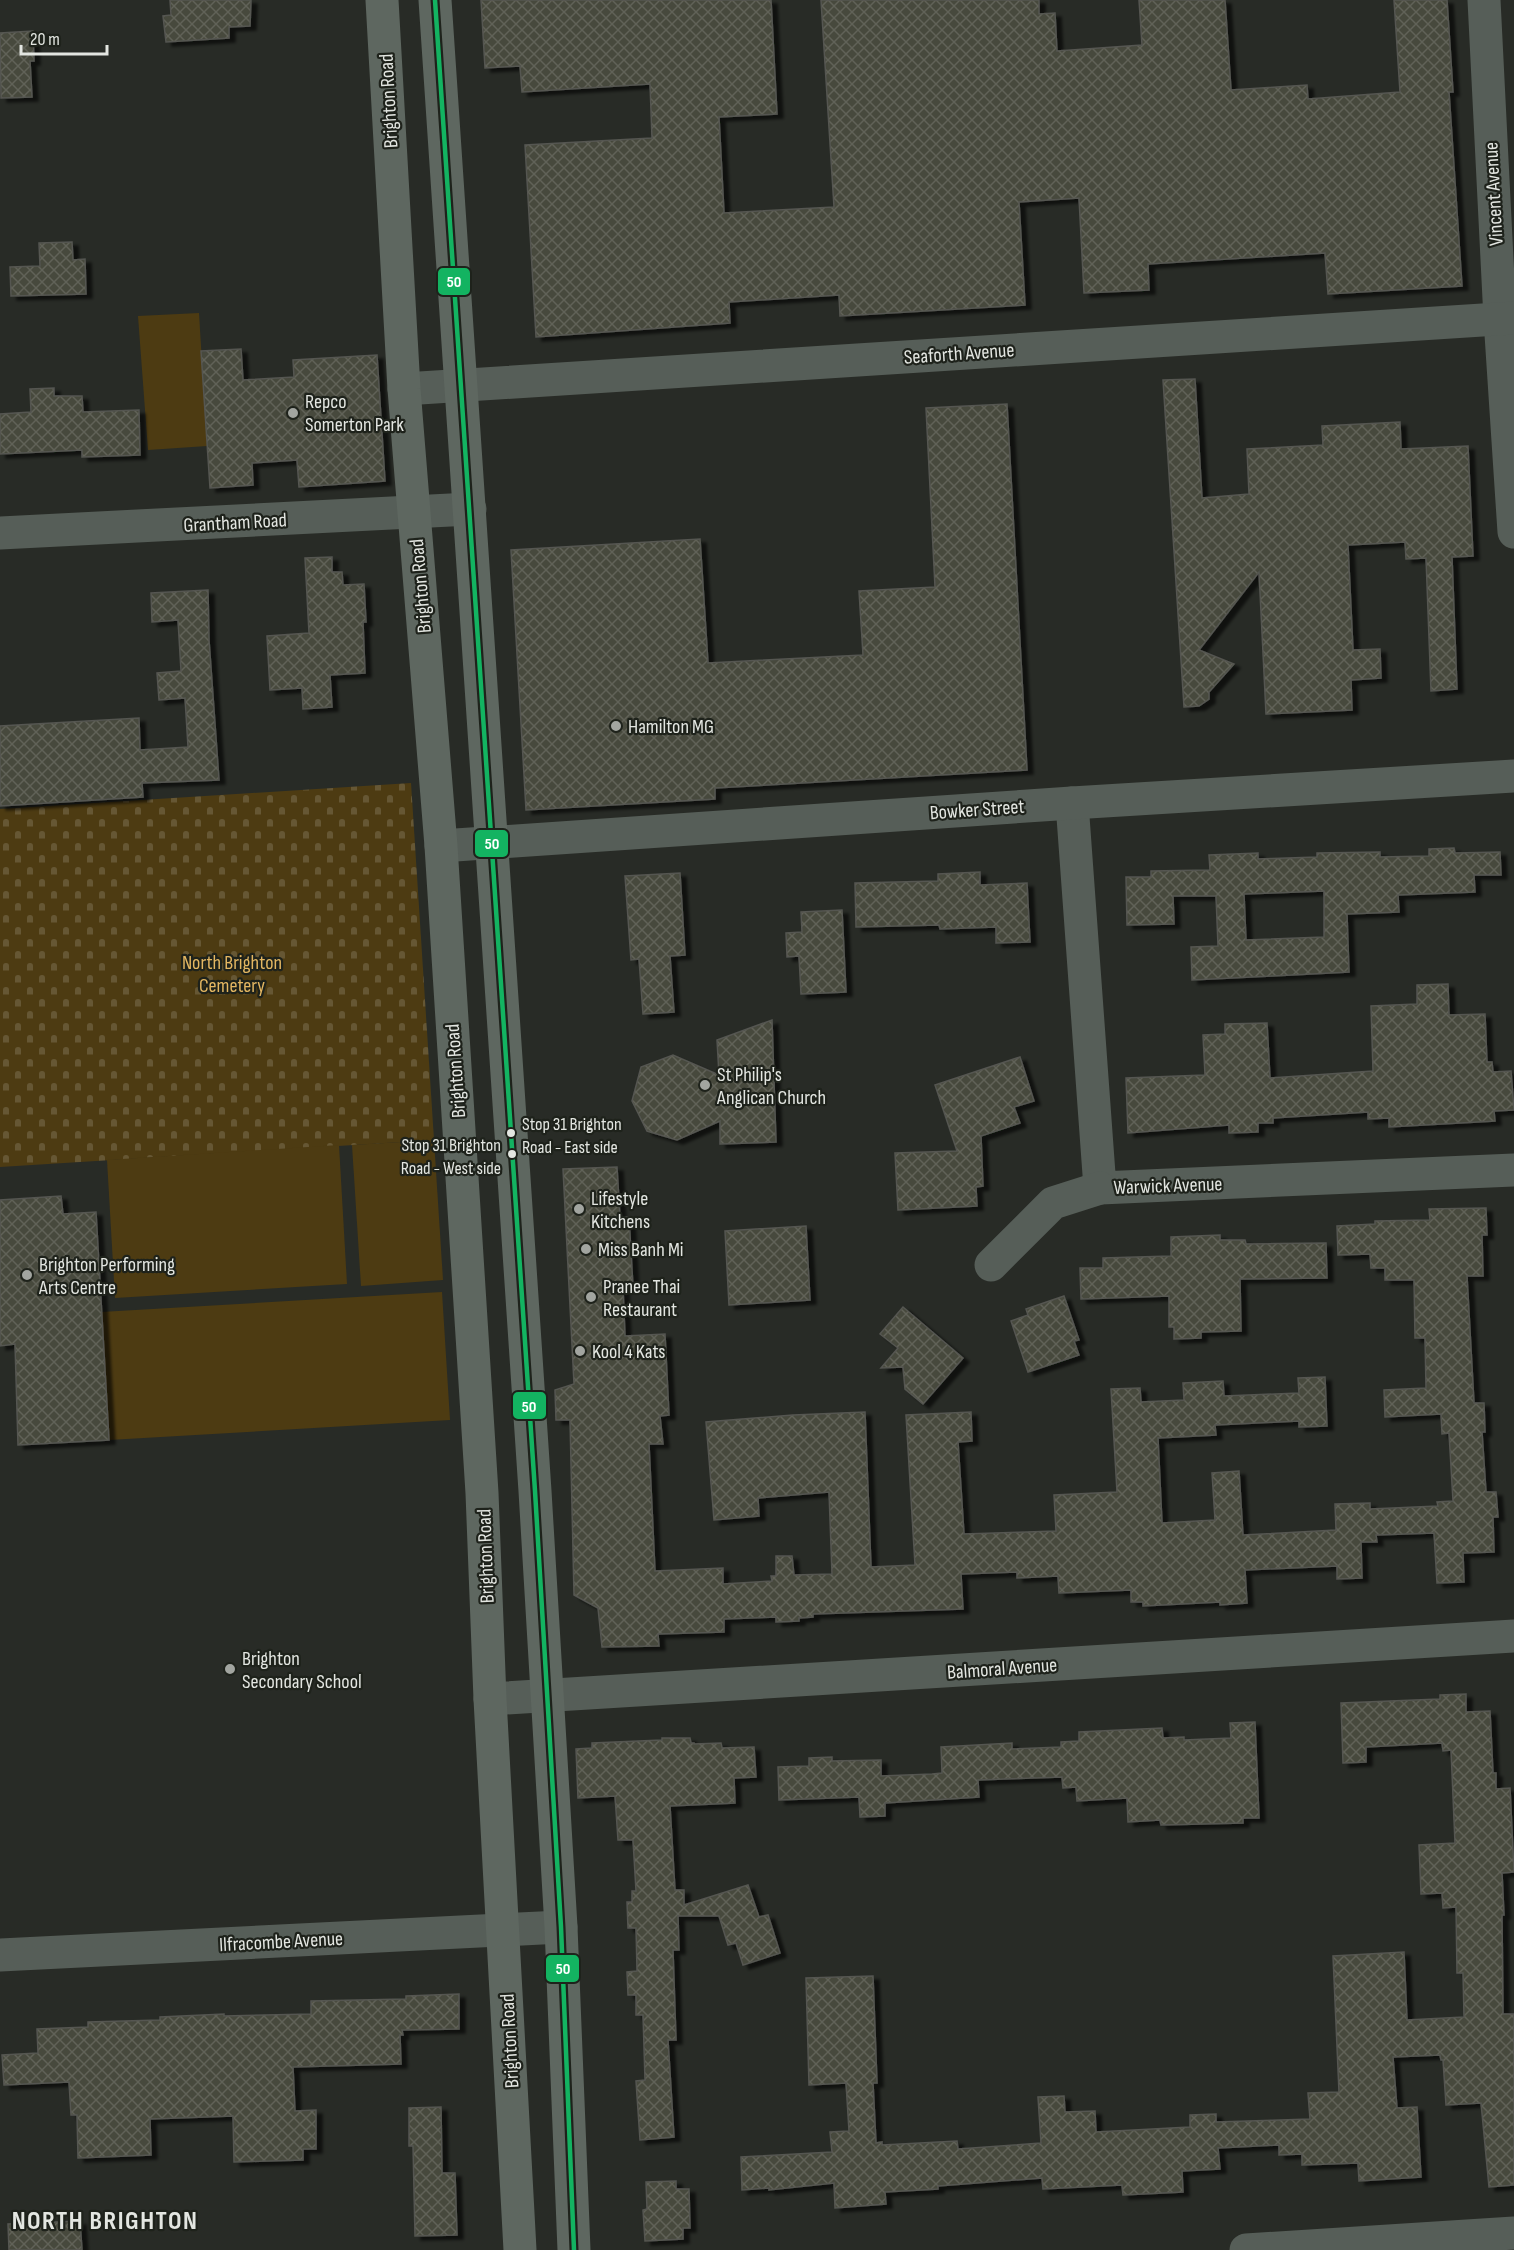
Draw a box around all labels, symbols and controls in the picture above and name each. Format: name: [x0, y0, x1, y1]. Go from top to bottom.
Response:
scale bar: [21, 18, 106, 56]
text: 20 m: [30, 29, 60, 50]
street label: Brighton Road: [375, 53, 403, 149]
street label: Vincent Avenue: [1479, 141, 1509, 247]
line badge: 50: [437, 267, 471, 296]
text: 50: [447, 273, 461, 292]
street label: Seaforth Avenue: [903, 338, 1015, 370]
place label: Repco Somerton Park: [305, 390, 404, 437]
marker: Repco Somerton Park: [286, 406, 300, 420]
street label: Grantham Road: [183, 508, 287, 538]
street label: Brighton Road: [405, 538, 437, 634]
place label: Hamilton MG: [628, 715, 714, 739]
marker: Hamilton MG: [609, 719, 623, 733]
street label: Bowker Street: [929, 795, 1025, 825]
line badge: 50: [474, 829, 509, 858]
text: 50: [485, 835, 499, 854]
park label: North Brighton Cemetery: [182, 951, 282, 998]
street label: Brighton Road: [441, 1023, 471, 1119]
place label: St Philip's Anglican Church: [716, 1063, 826, 1110]
marker: St Philip's Anglican Church: [698, 1078, 712, 1092]
place label: Stop 31 Brighton Road - East side: [522, 1114, 622, 1158]
marker: Stop 31 Brighton Road - East side: [505, 1127, 517, 1139]
place label: Stop 31 Brighton Road - West side: [401, 1135, 501, 1179]
marker: Stop 31 Brighton Road - West side: [506, 1148, 518, 1160]
street label: Warwick Avenue: [1113, 1172, 1223, 1200]
place label: Lifestyle Kitchens: [591, 1187, 650, 1234]
marker: Lifestyle Kitchens: [572, 1202, 586, 1216]
place label: Miss Banh Mi: [598, 1238, 683, 1262]
marker: Miss Banh Mi: [579, 1242, 593, 1256]
place label: Brighton Performing Arts Centre: [38, 1253, 175, 1300]
marker: Brighton Performing Arts Centre: [20, 1268, 34, 1282]
place label: Pranee Thai Restaurant: [603, 1275, 680, 1322]
marker: Pranee Thai Restaurant: [584, 1290, 598, 1304]
place label: Kool 4 Kats: [592, 1340, 666, 1364]
marker: Kool 4 Kats: [573, 1344, 587, 1358]
line badge: 50: [512, 1391, 547, 1420]
text: 50: [522, 1398, 536, 1417]
street label: Brighton Road: [472, 1508, 500, 1604]
place label: Brighton Secondary School: [242, 1647, 362, 1694]
street label: Balmoral Avenue: [946, 1653, 1058, 1685]
marker: Brighton Secondary School: [223, 1662, 237, 1676]
street label: Ilfracombe Avenue: [218, 1927, 344, 1957]
line badge: 50: [545, 1954, 580, 1983]
text: 50: [556, 1960, 570, 1979]
street label: Brighton Road: [496, 1993, 524, 2089]
district label: NORTH BRIGHTON: [12, 2206, 198, 2237]

